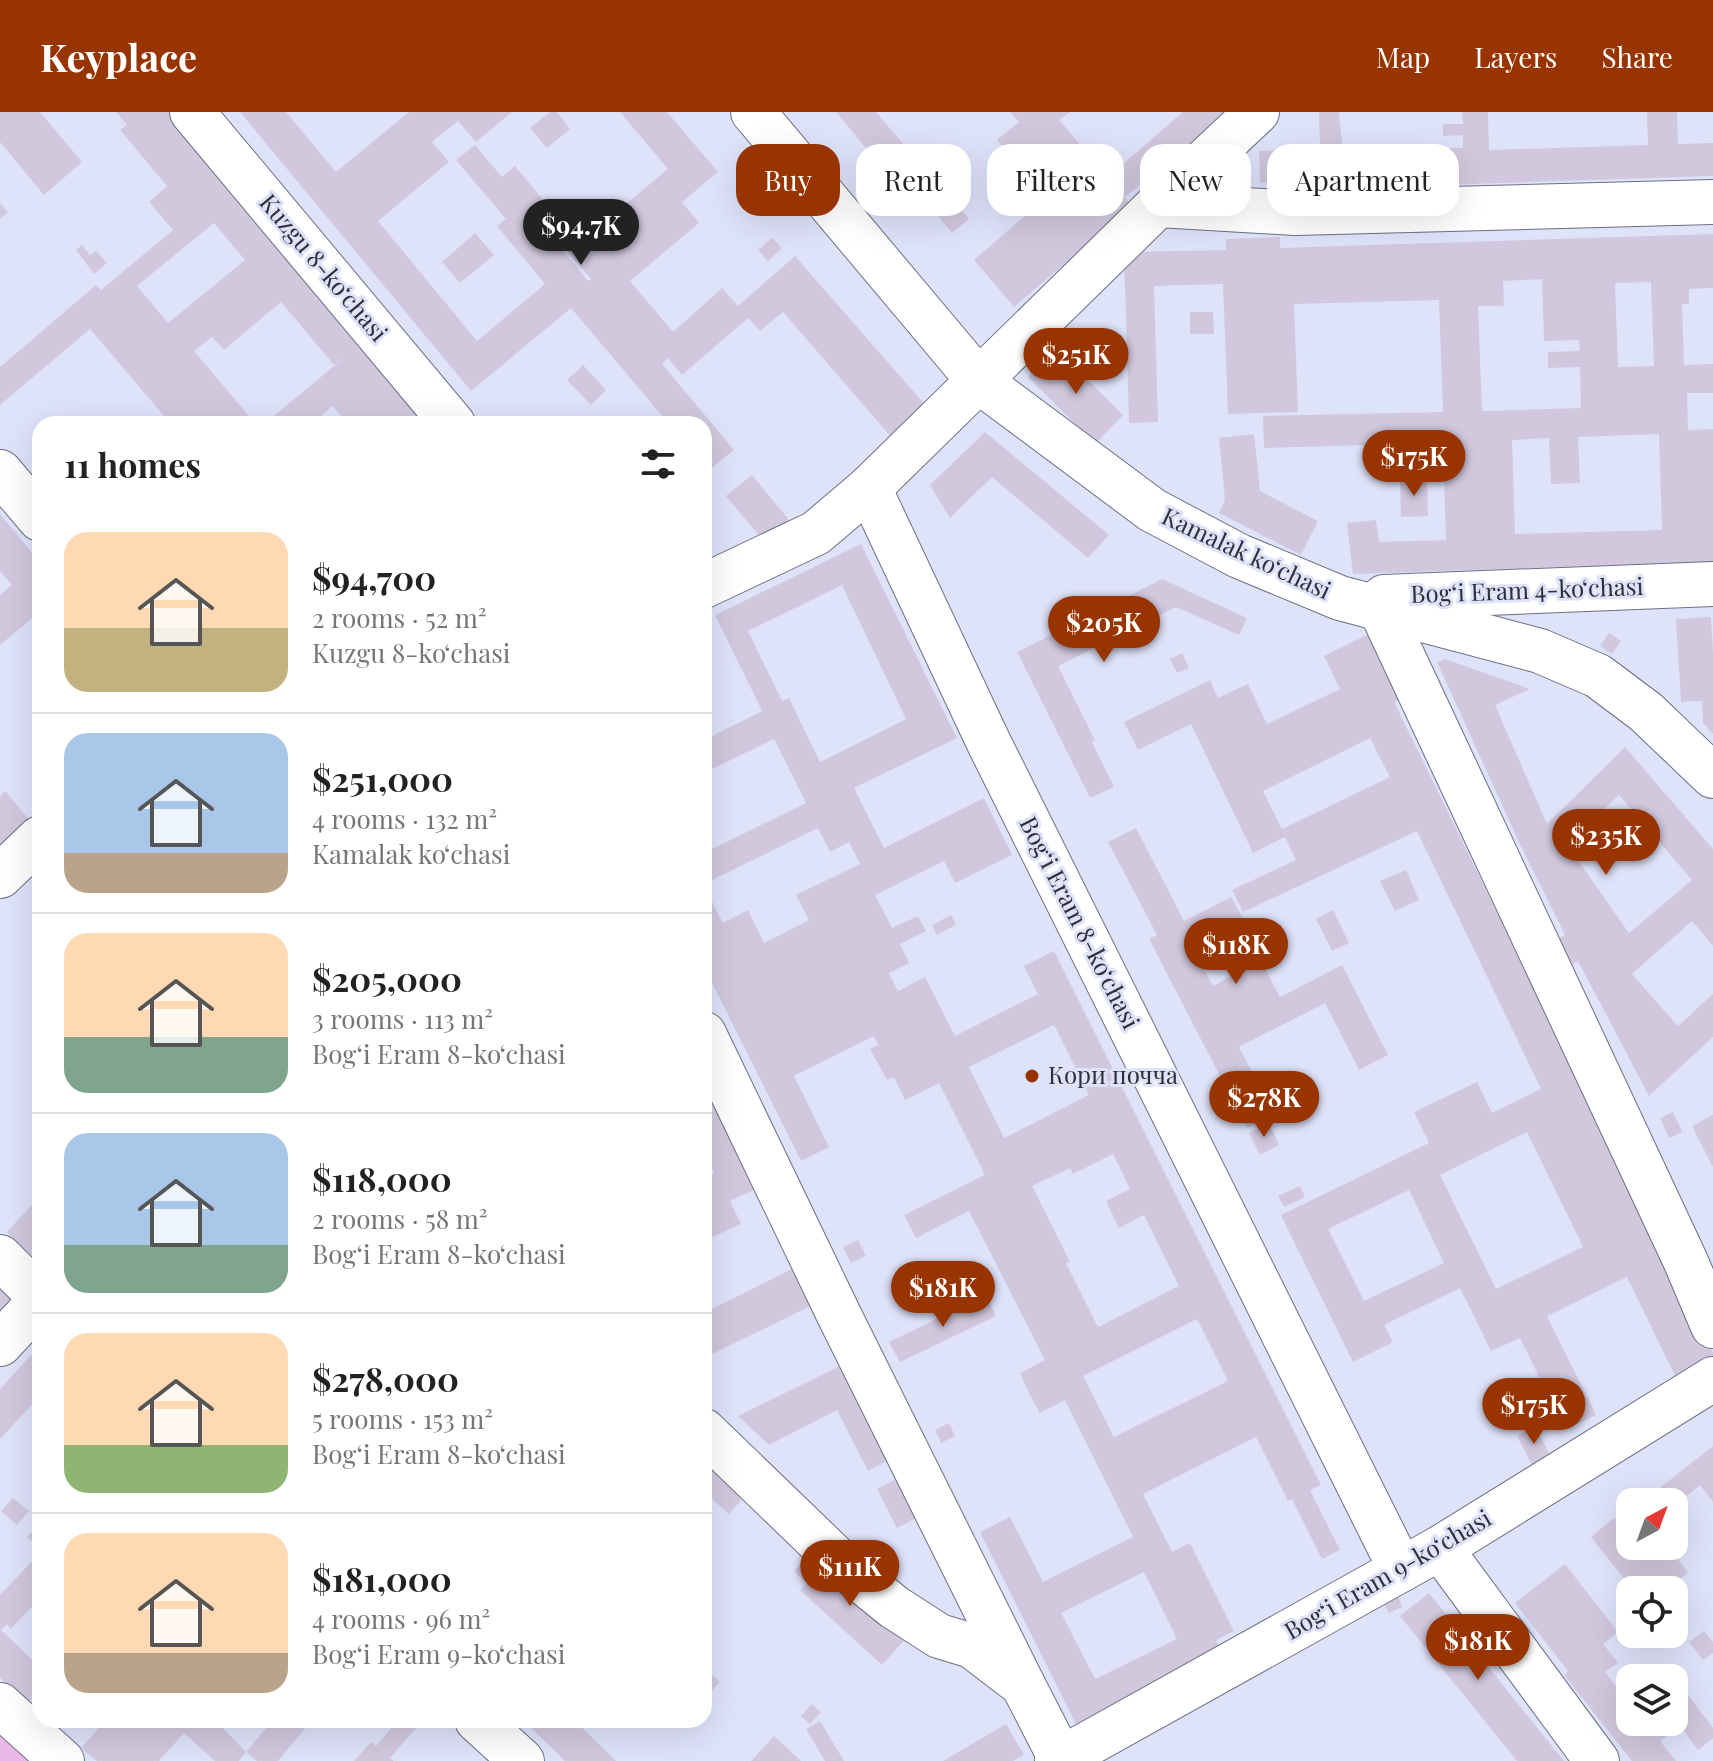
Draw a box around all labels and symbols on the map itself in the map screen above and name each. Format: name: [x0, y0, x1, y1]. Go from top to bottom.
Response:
street label: Kuzgu 8-koʻchasi: [253, 186, 396, 347]
pin: $94.7K: [516, 199, 646, 267]
pin: $251K: [1020, 328, 1132, 396]
pin: $175K: [1358, 430, 1470, 498]
street label: Kamalak koʻchasi: [1157, 499, 1337, 605]
street label: Bogʻi Eram 4-koʻchasi: [1410, 569, 1644, 609]
pin: $205K: [1048, 596, 1160, 664]
pin: $235K: [1550, 809, 1662, 877]
street label: Bogʻi Eram 8-koʻchasi: [1013, 811, 1148, 1034]
pin: $118K: [1180, 918, 1292, 986]
place label: Кори почча: [1048, 1058, 1178, 1090]
marker: Кори почча: [1023, 1067, 1041, 1085]
pin: $278K: [1208, 1071, 1320, 1139]
pin: $181K: [887, 1261, 999, 1329]
pin: $175K: [1478, 1378, 1590, 1446]
north arrow: [1616, 1488, 1688, 1560]
street label: Bogʻi Eram 9-koʻchasi: [1278, 1501, 1496, 1646]
pin: $111K: [794, 1540, 906, 1608]
pin: $181K: [1422, 1614, 1534, 1682]

